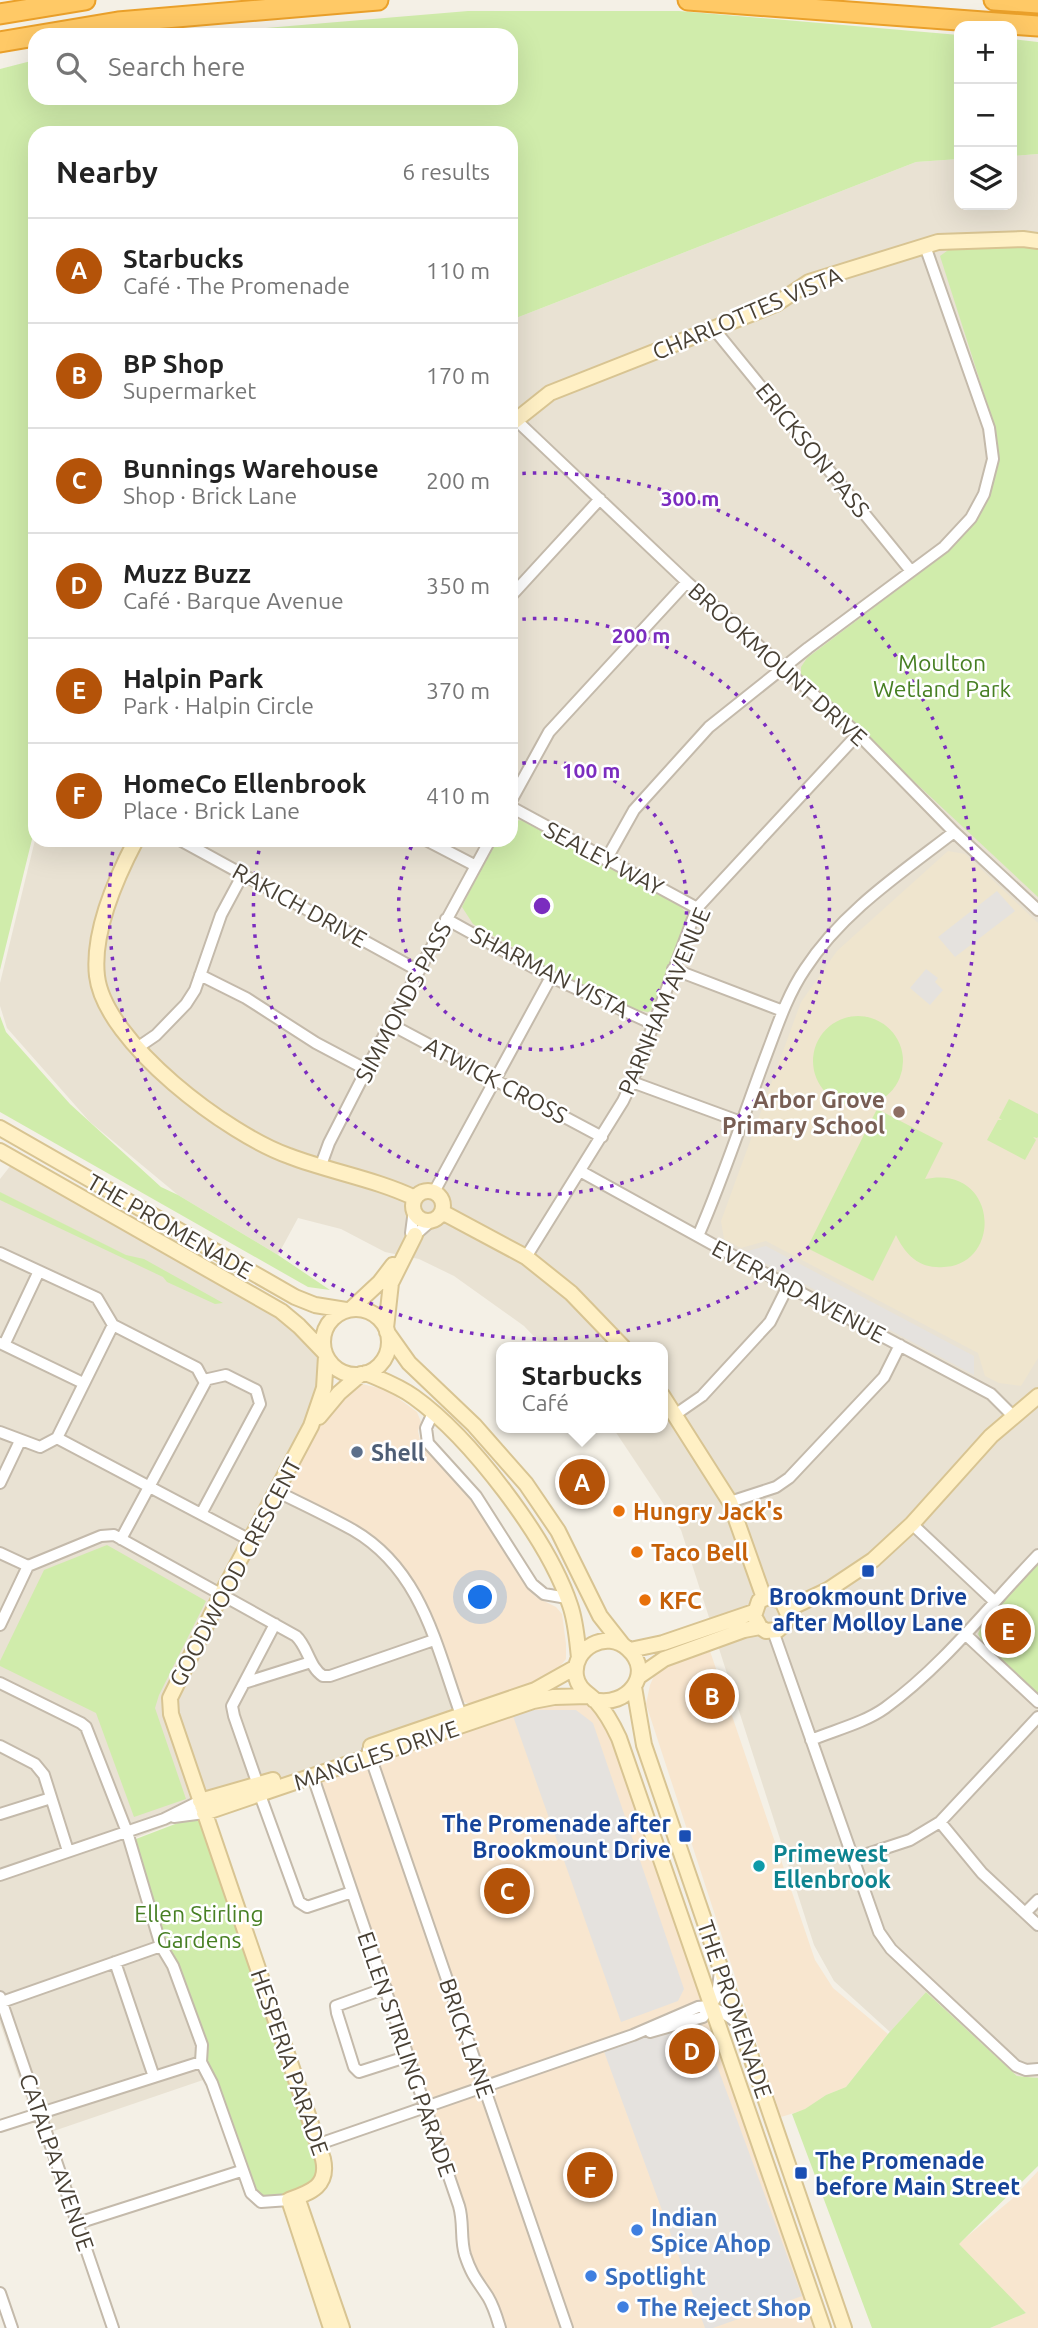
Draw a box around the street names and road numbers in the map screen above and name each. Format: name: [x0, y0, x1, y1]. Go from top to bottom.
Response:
street label: CHARLOTTES VISTA: [649, 262, 845, 364]
street label: ERICKSON PASS: [751, 378, 875, 522]
street label: BROOKMOUNT DRIVE: [684, 578, 872, 750]
street label: SEALEY WAY: [540, 816, 668, 900]
street label: RAKICH DRIVE: [229, 858, 371, 952]
street label: PARNHAM AVENUE: [613, 904, 715, 1098]
street label: SIMMONDS PASS: [350, 918, 456, 1086]
street label: SHARMAN VISTA: [467, 922, 633, 1022]
street label: ATWICK CROSS: [420, 1032, 572, 1128]
street label: THE PROMENADE: [83, 1169, 257, 1283]
street label: EVERARD AVENUE: [708, 1235, 890, 1347]
street label: GOODWOOD CRESCENT: [164, 1453, 306, 1690]
street label: MANGLES DRIVE: [290, 1715, 462, 1795]
street label: THE PROMENADE: [692, 1916, 778, 2102]
street label: ELLEN STIRLING PARADE: [353, 1928, 461, 2180]
street label: HESPERIA PARADE: [246, 1966, 334, 2158]
street label: BRICK LANE: [435, 1975, 499, 2101]
street label: CATALPA AVENUE: [15, 2070, 99, 2254]

